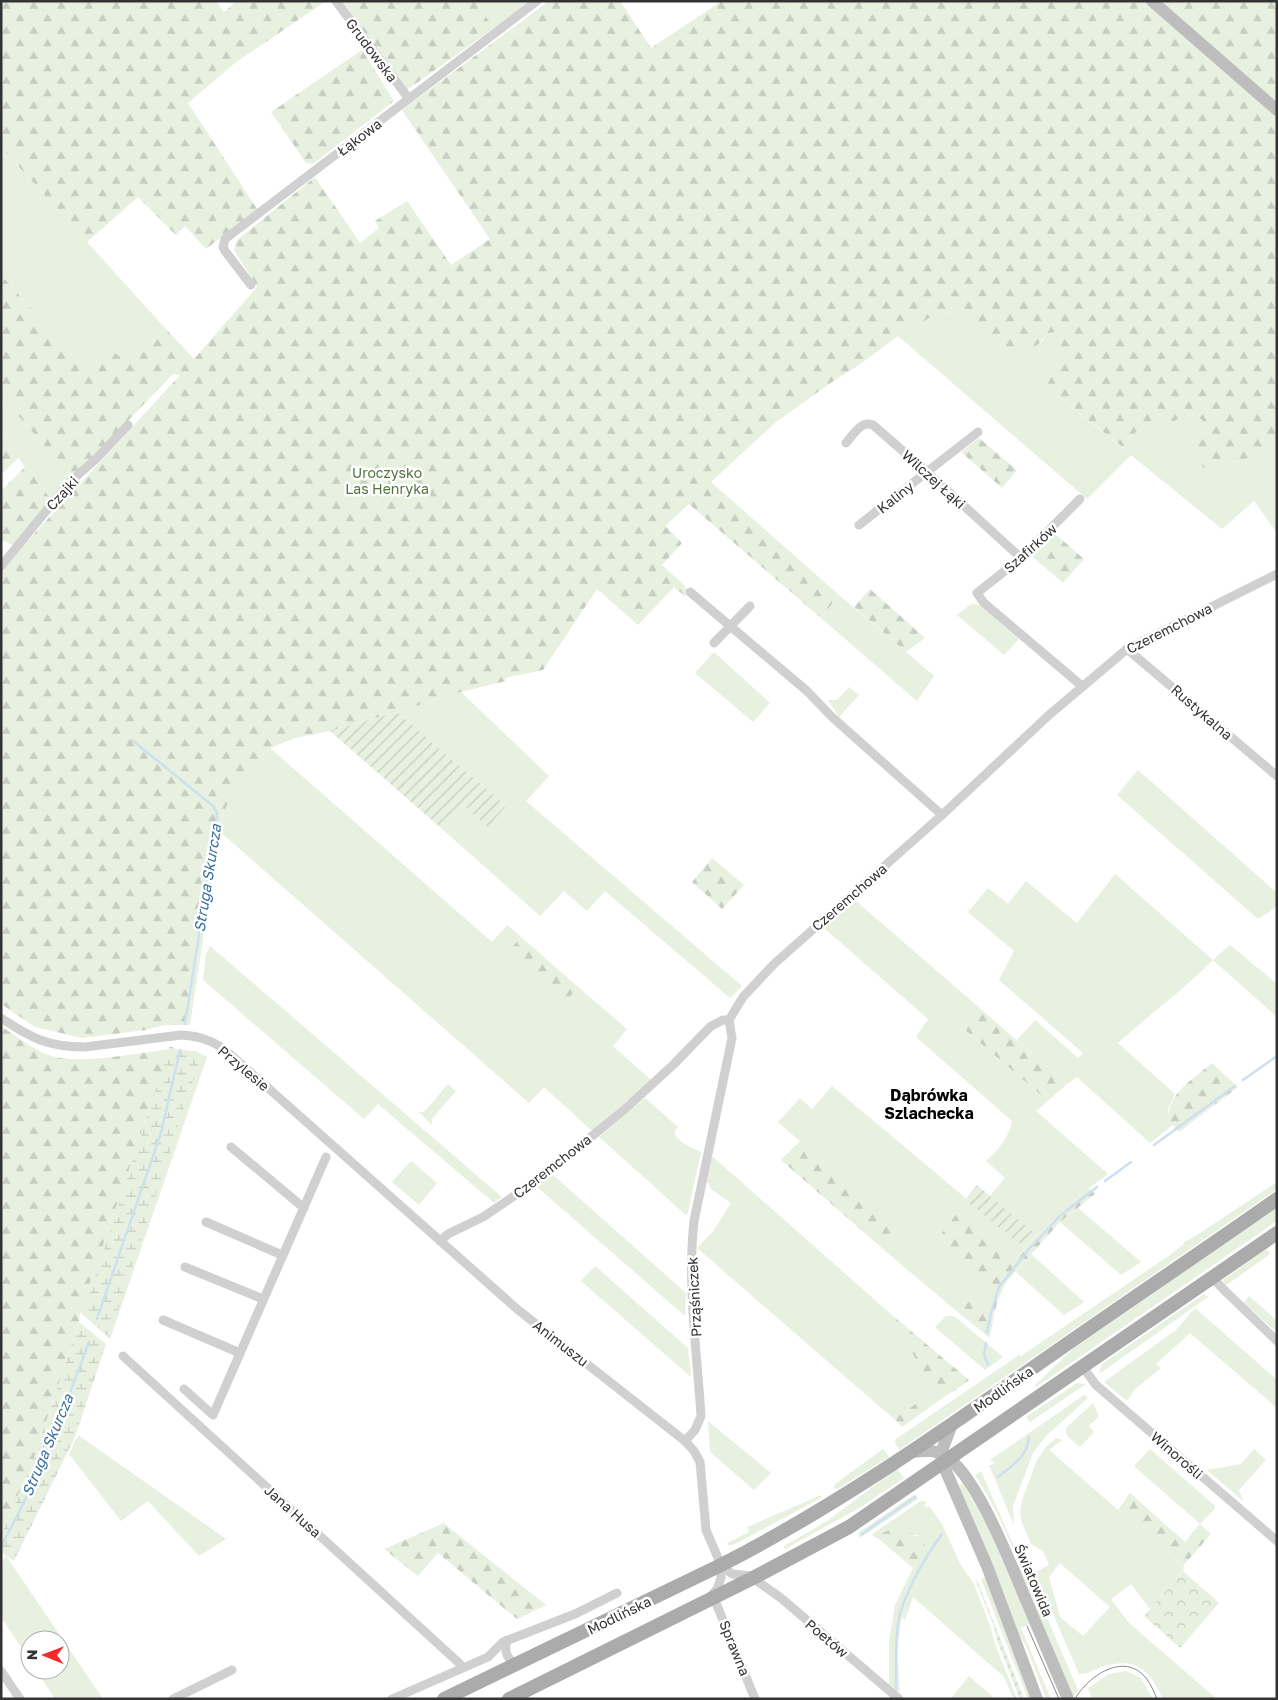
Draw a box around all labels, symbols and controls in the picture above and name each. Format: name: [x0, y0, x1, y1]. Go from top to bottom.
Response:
street label: Grudowska: [343, 15, 401, 85]
street label: Łąkowa: [333, 115, 385, 159]
street label: Wilczej Łąki: [899, 446, 969, 512]
park label: Uroczysko Las Henryka: [345, 464, 429, 497]
street label: Czajki: [42, 473, 82, 513]
street label: Kaliny: [873, 477, 917, 517]
street label: Szafirków: [1000, 520, 1060, 576]
street label: Czeremchowa: [1123, 599, 1215, 657]
street label: Rustykalna: [1168, 681, 1236, 743]
water label: Struga Skurcza: [190, 822, 225, 933]
street label: Czeremchowa: [808, 860, 890, 934]
street label: Przylesie: [215, 1042, 273, 1094]
district label: Dąbrówka Szlachecka: [884, 1085, 974, 1123]
street label: Czeremchowa: [510, 1130, 594, 1202]
street label: Prząśniczek: [683, 1256, 705, 1338]
street label: Animuszu: [530, 1316, 592, 1370]
street label: Modlińska: [970, 1362, 1036, 1416]
water label: Struga Skurcza: [17, 1391, 78, 1499]
street label: Winorośli: [1147, 1428, 1207, 1482]
street label: Jana Husa: [261, 1481, 325, 1541]
street label: Światowida: [1011, 1541, 1057, 1619]
street label: Modlińska: [584, 1592, 654, 1638]
street label: Poetów: [802, 1615, 852, 1661]
street label: Sprawna: [716, 1618, 754, 1678]
north arrow: [20, 1630, 70, 1680]
text: N: [23, 1649, 40, 1660]

